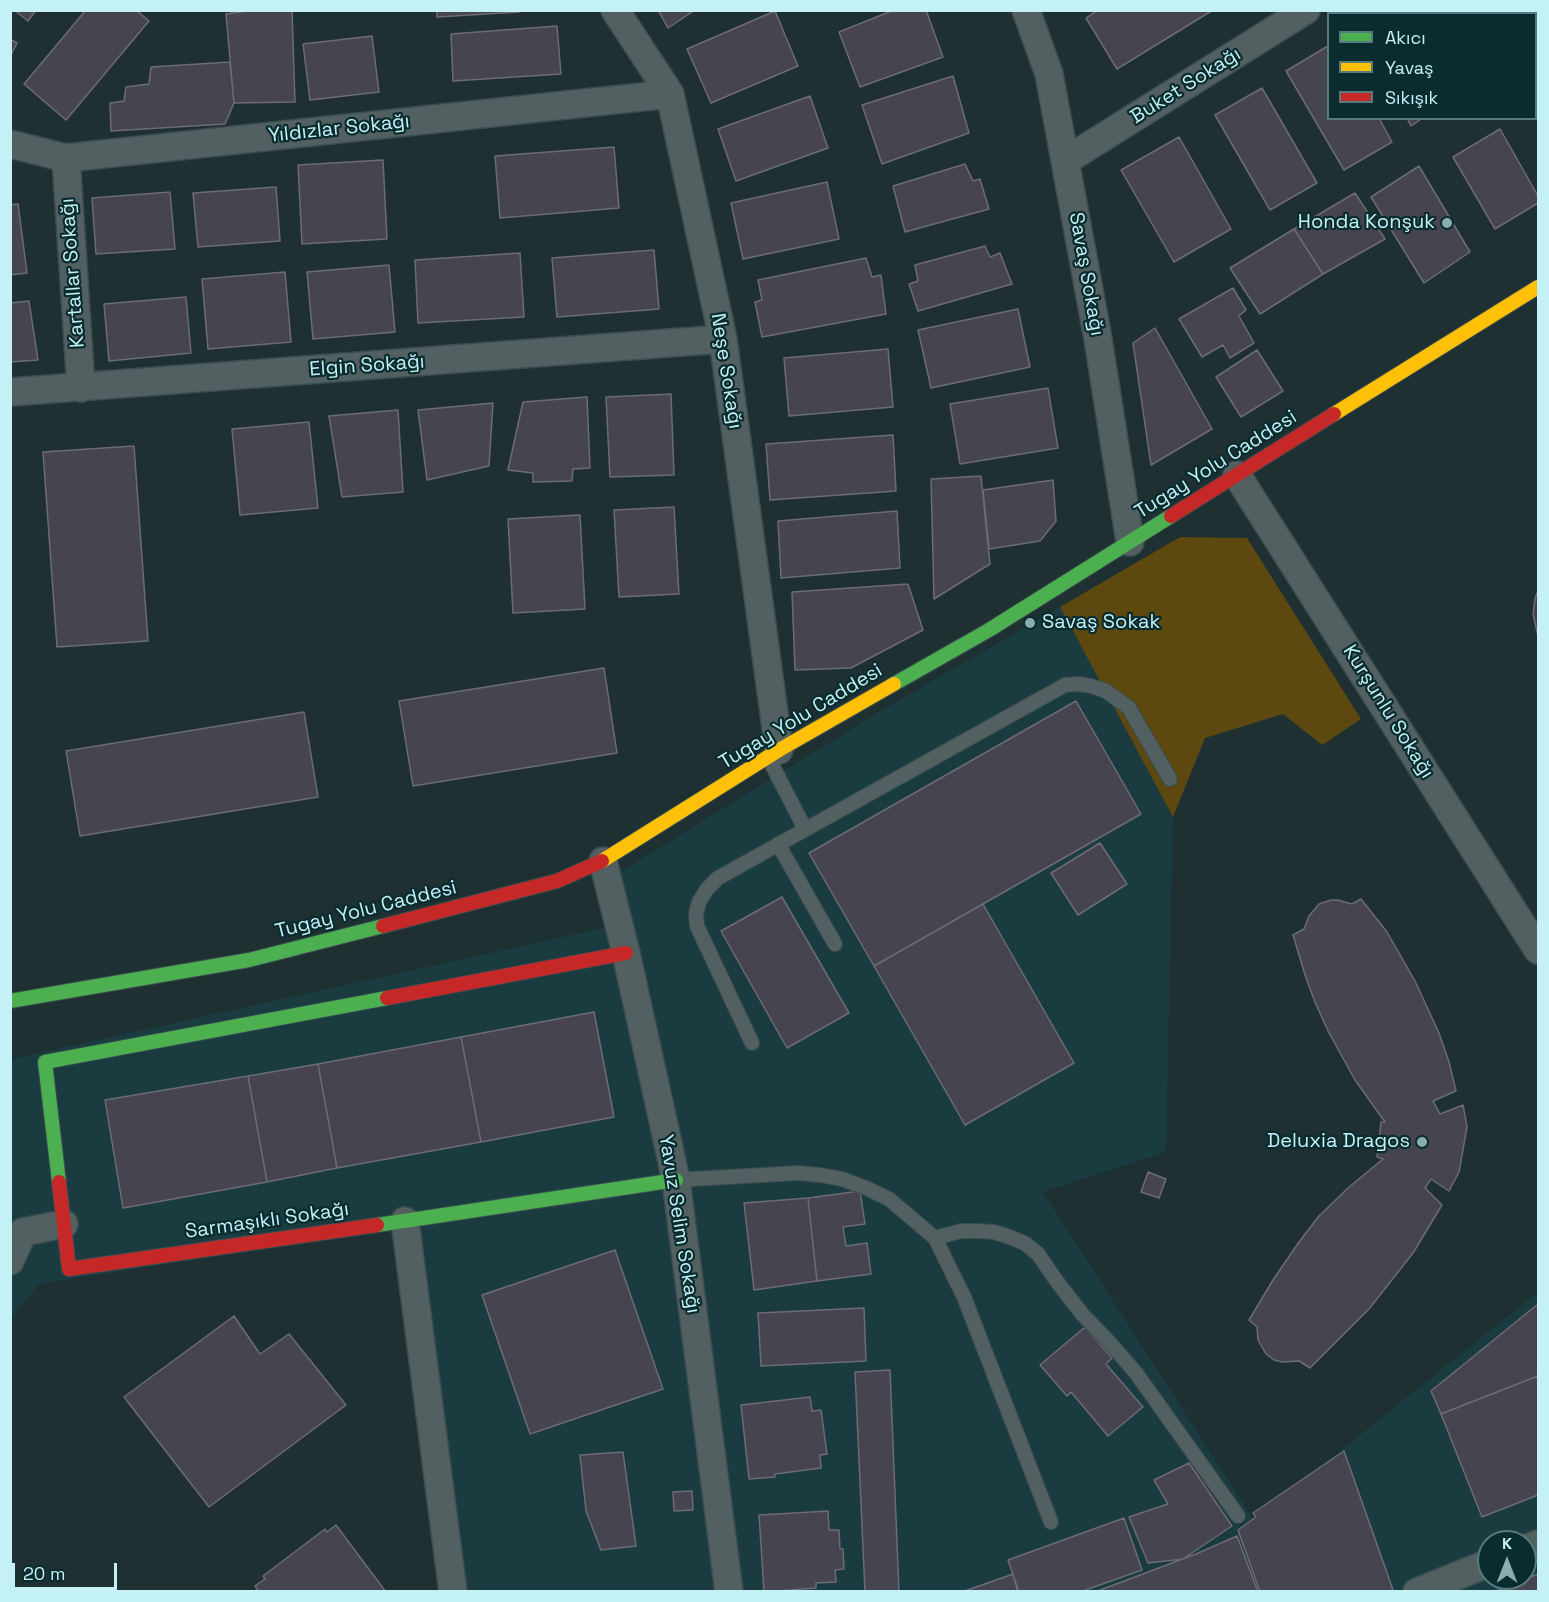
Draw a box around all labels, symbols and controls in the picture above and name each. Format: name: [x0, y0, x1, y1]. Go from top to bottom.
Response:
legend: [1327, 12, 1537, 120]
text: Akıcı: [1385, 26, 1426, 49]
street label: Buket Sokağı: [1126, 43, 1246, 129]
text: Yavaş: [1385, 56, 1434, 79]
text: Sıkışık: [1385, 86, 1438, 109]
street label: Yıldızlar Sokağı: [267, 110, 411, 148]
street label: Kartallar Sokağı: [56, 197, 90, 349]
street label: Savaş Sokağı: [1063, 210, 1109, 338]
place label: Honda Konşuk: [1298, 211, 1435, 235]
marker: Honda Konşuk: [1440, 216, 1454, 230]
street label: Neşe Sokağı: [705, 311, 747, 431]
street label: Elgin Sokağı: [309, 350, 425, 382]
street label: Tugay Yolu Caddesi: [1131, 406, 1301, 524]
place label: Savaş Sokak: [1042, 611, 1160, 635]
marker: Savaş Sokak: [1023, 616, 1037, 630]
street label: Kurşunlu Sokağı: [1337, 641, 1439, 783]
street label: Tugay Yolu Caddesi: [715, 659, 887, 775]
street label: Tugay Yolu Caddesi: [273, 876, 459, 944]
place label: Deluxia Dragos: [1267, 1130, 1410, 1154]
street label: Yavuz Selim Sokağı: [653, 1133, 705, 1315]
marker: Deluxia Dragos: [1415, 1135, 1429, 1149]
street label: Sarmaşıklı Sokağı: [184, 1198, 350, 1244]
north arrow: [1477, 1530, 1537, 1590]
text: K: [1502, 1533, 1512, 1554]
scale bar: [15, 1551, 120, 1589]
text: 20 m: [23, 1562, 66, 1585]

